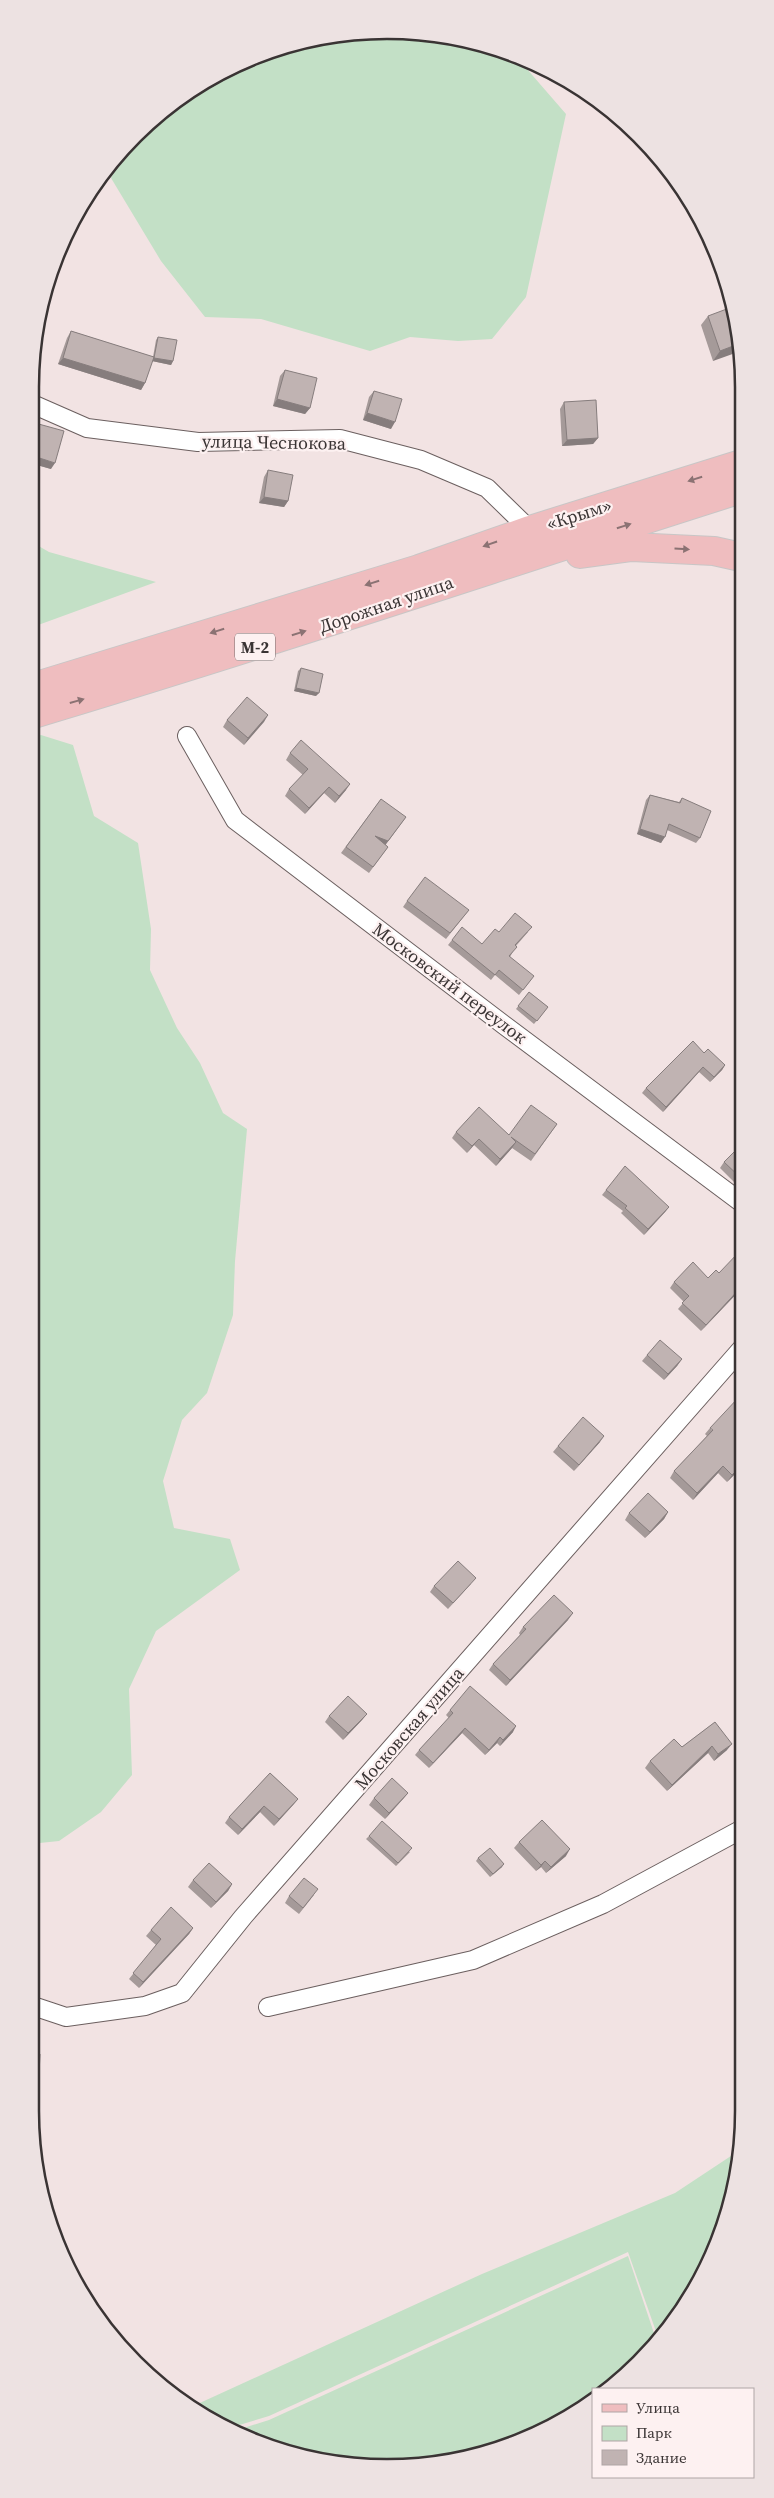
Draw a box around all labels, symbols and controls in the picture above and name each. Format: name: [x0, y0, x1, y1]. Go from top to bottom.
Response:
street label: улица Чеснокова: [202, 428, 347, 456]
one-way arrow: [687, 475, 702, 483]
street label: «Крым»: [544, 492, 614, 536]
one-way arrow: [617, 522, 632, 529]
one-way arrow: [482, 540, 497, 548]
one-way arrow: [674, 546, 690, 554]
street label: Дорожная улица: [315, 569, 457, 639]
one-way arrow: [364, 579, 379, 587]
one-way arrow: [209, 627, 224, 635]
one-way arrow: [292, 629, 307, 637]
road number: М-2: [235, 634, 275, 660]
one-way arrow: [69, 696, 84, 704]
street label: Московский переулок: [368, 917, 532, 1049]
street label: Московская улица: [349, 1661, 470, 1795]
legend: [592, 2388, 754, 2478]
text: Улица: [636, 2397, 680, 2418]
text: Парк: [636, 2422, 672, 2443]
text: Здание: [636, 2447, 687, 2468]

